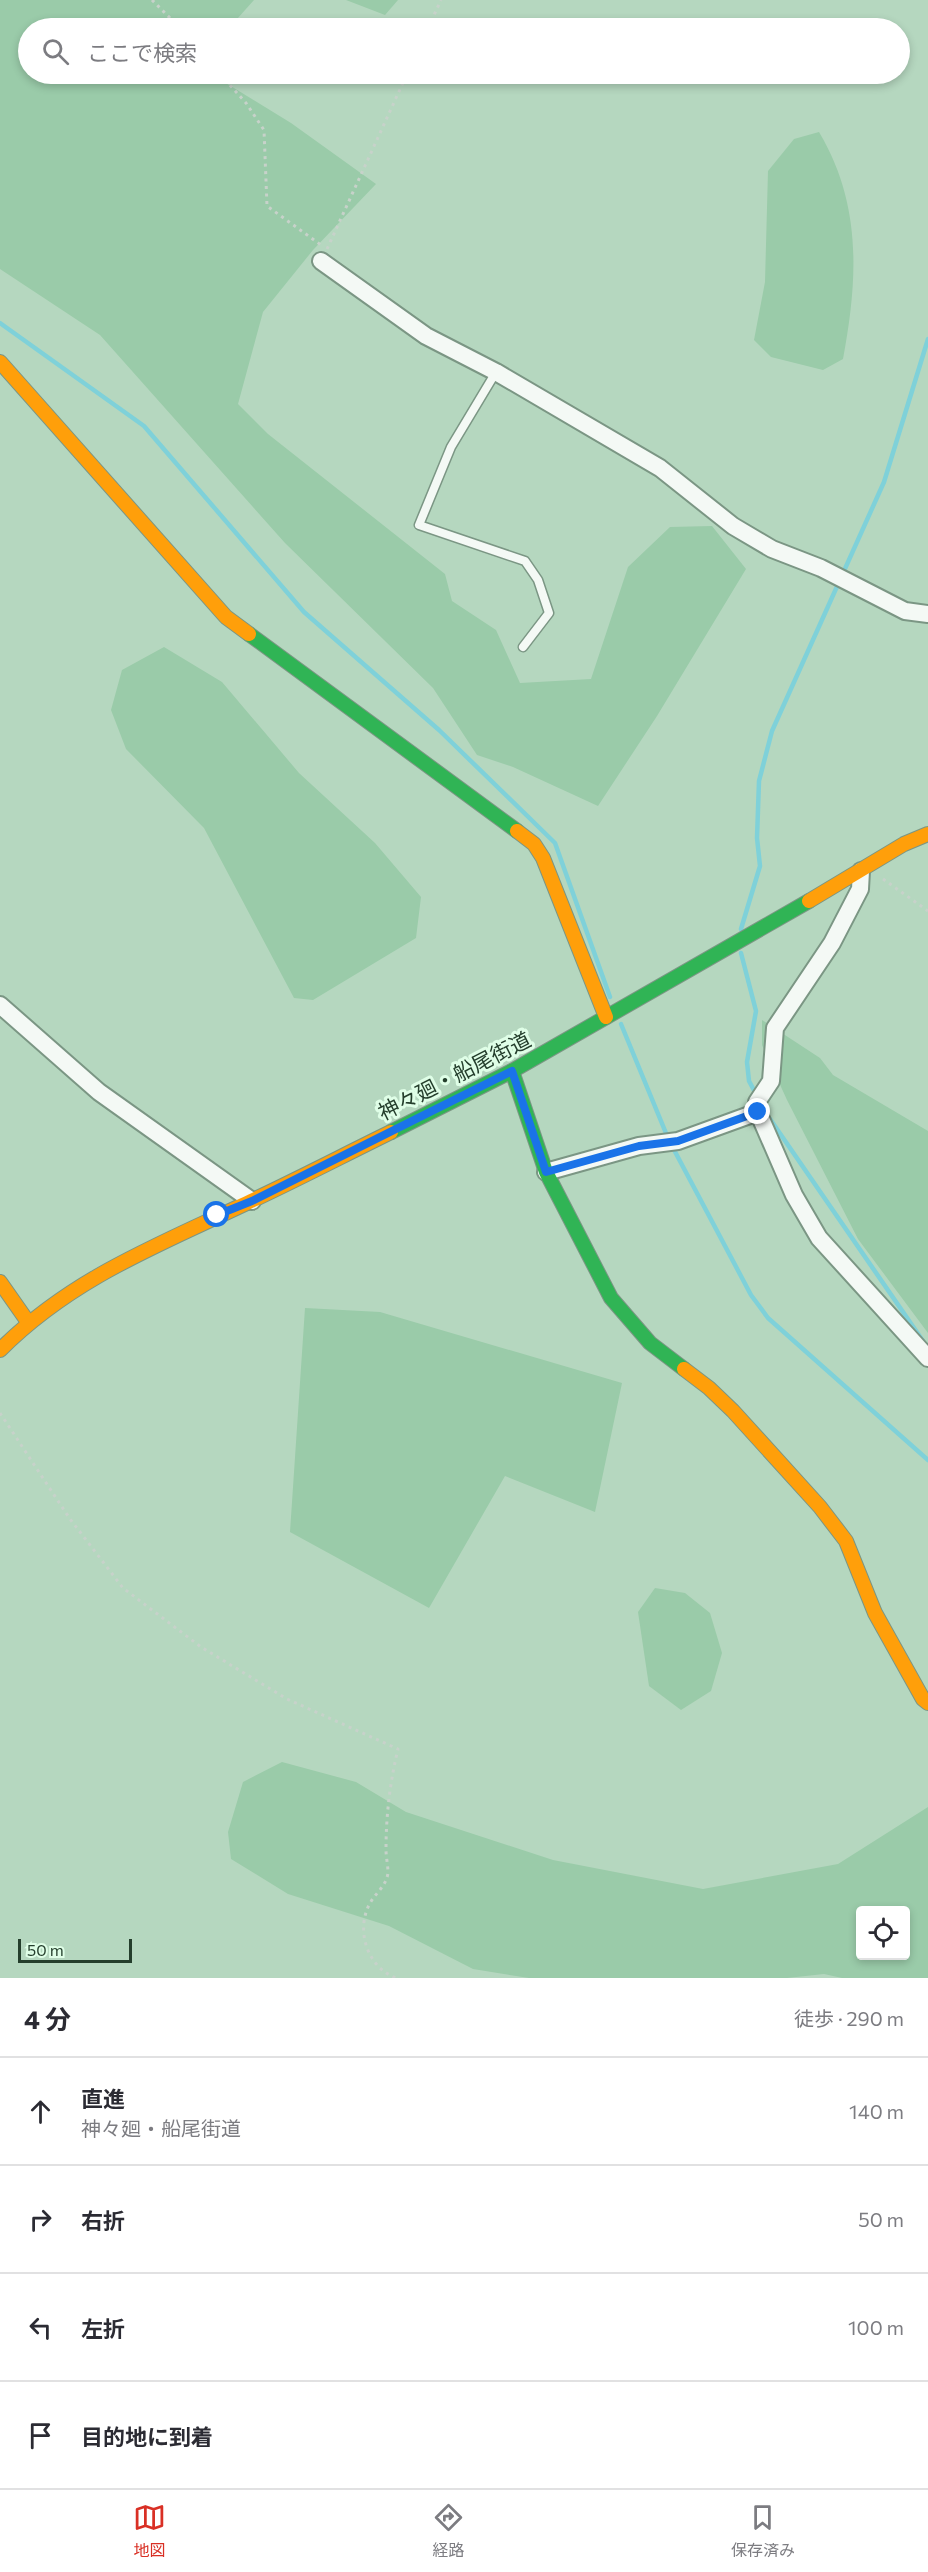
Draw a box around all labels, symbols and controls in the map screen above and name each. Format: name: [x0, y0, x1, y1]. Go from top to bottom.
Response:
search box: [18, 18, 910, 84]
icon: search: [39, 35, 72, 68]
text: ここで検索: [87, 39, 197, 66]
street label: 神々廻・船尾街道: [373, 1026, 535, 1124]
route end: [744, 1098, 770, 1124]
route start: [203, 1201, 229, 1227]
map controls: [856, 1906, 910, 1960]
button: locate: [856, 1906, 910, 1960]
scale bar: [18, 1936, 132, 1964]
text: 50 m: [27, 1940, 64, 1959]
text: 4 分: [24, 2003, 71, 2034]
text: 徒歩 · 290 m: [794, 2006, 904, 2030]
text: 直進: [81, 2085, 125, 2112]
icon: ahead: [24, 2095, 57, 2128]
text: 140 m: [849, 2099, 904, 2123]
text: 神々廻・船尾街道: [81, 2116, 241, 2140]
icon: right: [24, 2203, 57, 2236]
text: 右折: [81, 2207, 125, 2234]
text: 50 m: [858, 2207, 904, 2231]
icon: left: [24, 2311, 57, 2344]
text: 左折: [81, 2315, 125, 2342]
text: 100 m: [848, 2315, 904, 2339]
icon: arrive: [24, 2419, 57, 2452]
text: 目的地に到着: [81, 2423, 213, 2450]
tab: 地図: [133, 2501, 166, 2561]
tab: 経路: [432, 2501, 465, 2561]
tab: 保存済み: [731, 2501, 795, 2561]

